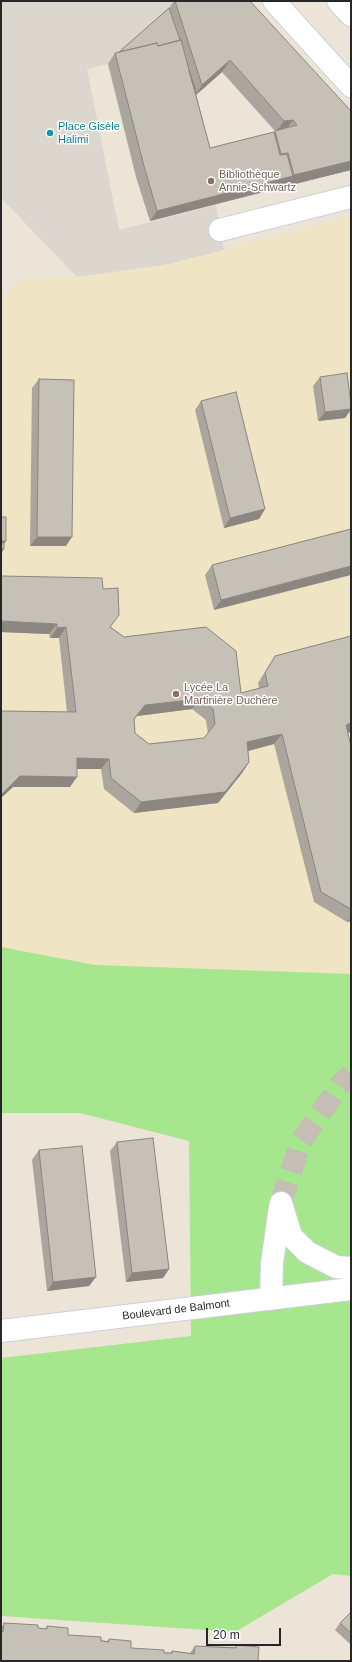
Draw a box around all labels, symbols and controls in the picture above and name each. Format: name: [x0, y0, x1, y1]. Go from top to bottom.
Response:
place label: Place Gisèle Halimi: [58, 120, 120, 146]
marker: Place Gisèle Halimi: [45, 128, 55, 138]
place label: Bibliothèque Annie-Schwartz: [219, 168, 296, 194]
marker: Bibliothèque Annie-Schwartz: [206, 176, 216, 186]
place label: Lycée La Martinière Duchère: [184, 681, 278, 707]
marker: Lycée La Martinière Duchère: [171, 689, 181, 699]
street label: Boulevard de Balmont: [121, 1297, 231, 1323]
scale bar: [208, 1620, 283, 1646]
text: 20 m: [213, 1628, 240, 1642]

